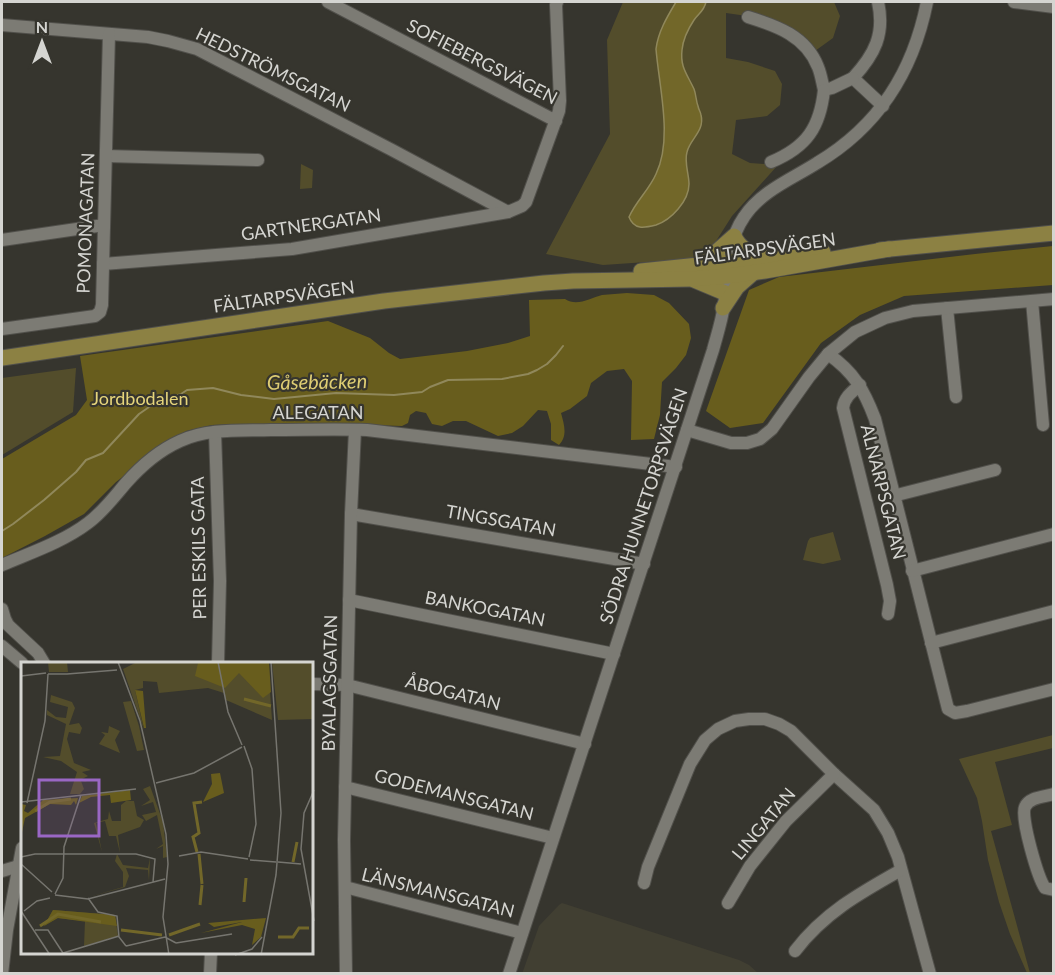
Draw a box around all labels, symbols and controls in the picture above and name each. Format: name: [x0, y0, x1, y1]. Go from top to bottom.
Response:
north arrow: [12, 12, 72, 72]
street label: SOFIEBERGSVÄGEN: [403, 14, 561, 109]
text: N: [36, 17, 48, 36]
street label: HEDSTRÖMSGATAN: [192, 22, 354, 116]
street label: POMONAGATAN: [72, 152, 98, 294]
street label: GARTNERGATAN: [239, 203, 382, 245]
street label: FÄLTARPSVÄGEN: [693, 227, 837, 269]
street label: FÄLTARPSVÄGEN: [212, 275, 356, 317]
water label: Gåsebäcken: [267, 368, 367, 394]
street label: SÖDRA HUNNETORPSVÄGEN: [594, 385, 692, 626]
park label: Jordbodalen: [92, 387, 188, 409]
street label: ALEGATAN: [273, 401, 363, 423]
street label: ALNARPSGATAN: [857, 422, 911, 562]
street label: PER ESKILS GATA: [186, 475, 210, 620]
street label: TINGSGATAN: [444, 499, 558, 541]
street label: BANKOGATAN: [423, 586, 547, 630]
street label: BYALAGSGATAN: [317, 614, 341, 751]
inset map: [21, 662, 314, 954]
street label: ÅBOGATAN: [403, 670, 503, 714]
street label: GODEMANSGATAN: [372, 764, 536, 824]
street label: LINGATAN: [727, 783, 800, 864]
street label: LÄNSMANSGATAN: [360, 862, 517, 922]

